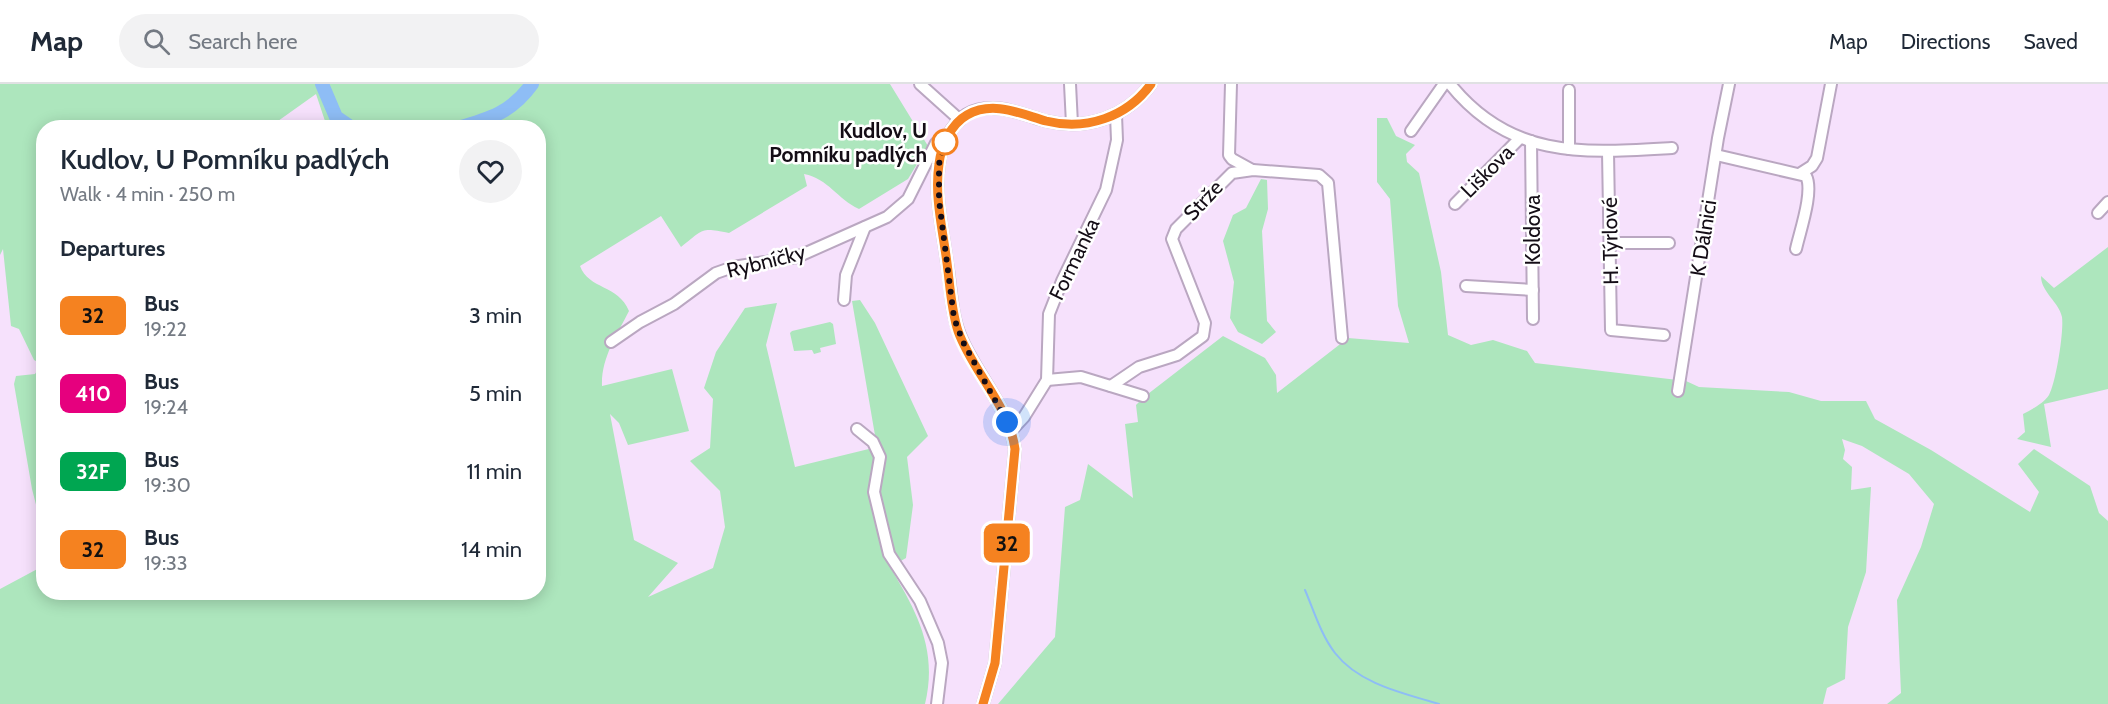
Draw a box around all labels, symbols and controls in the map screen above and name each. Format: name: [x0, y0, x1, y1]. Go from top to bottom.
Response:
search box: [119, 14, 539, 68]
text: Map: [30, 24, 83, 58]
icon: search: [140, 25, 173, 58]
text: Search here: [188, 28, 297, 55]
text: Map: [1829, 29, 1868, 54]
text: Directions: [1901, 29, 1990, 54]
text: Saved: [2023, 29, 2078, 54]
place label: Kudlov, U Pomníku padlých: [769, 118, 927, 167]
marker: Kudlov, U Pomníku padlých: [932, 129, 958, 155]
street label: Liškova: [1455, 139, 1519, 203]
button: heart: [459, 140, 522, 203]
text: Kudlov, U Pomníku padlých: [60, 142, 390, 176]
street label: Strže: [1178, 174, 1228, 225]
text: Walk · 4 min · 250 m: [60, 182, 235, 206]
street label: Koldova: [1520, 195, 1545, 265]
street label: H. Týrlové: [1597, 197, 1623, 285]
street label: K Dálnici: [1685, 198, 1721, 278]
street label: Formanka: [1044, 214, 1104, 304]
text: Departures: [60, 235, 165, 262]
street label: Rybníčky: [724, 239, 808, 283]
text: Bus: [144, 290, 179, 317]
text: 3 min: [469, 302, 522, 329]
text: 32: [82, 303, 104, 328]
text: 19:22: [144, 317, 187, 341]
text: Bus: [144, 368, 179, 395]
text: 5 min: [469, 380, 522, 407]
text: 410: [75, 381, 111, 406]
text: 19:24: [144, 395, 188, 419]
your location: [992, 407, 1022, 437]
text: Bus: [144, 446, 179, 473]
text: 11 min: [466, 458, 522, 485]
text: 32F: [76, 459, 110, 484]
text: 19:30: [144, 473, 191, 497]
text: Bus: [144, 524, 179, 551]
line badge: 32: [980, 524, 1034, 562]
text: 32: [996, 531, 1018, 556]
text: 14 min: [461, 536, 522, 563]
text: 32: [82, 537, 104, 562]
text: 19:33: [144, 551, 188, 575]

